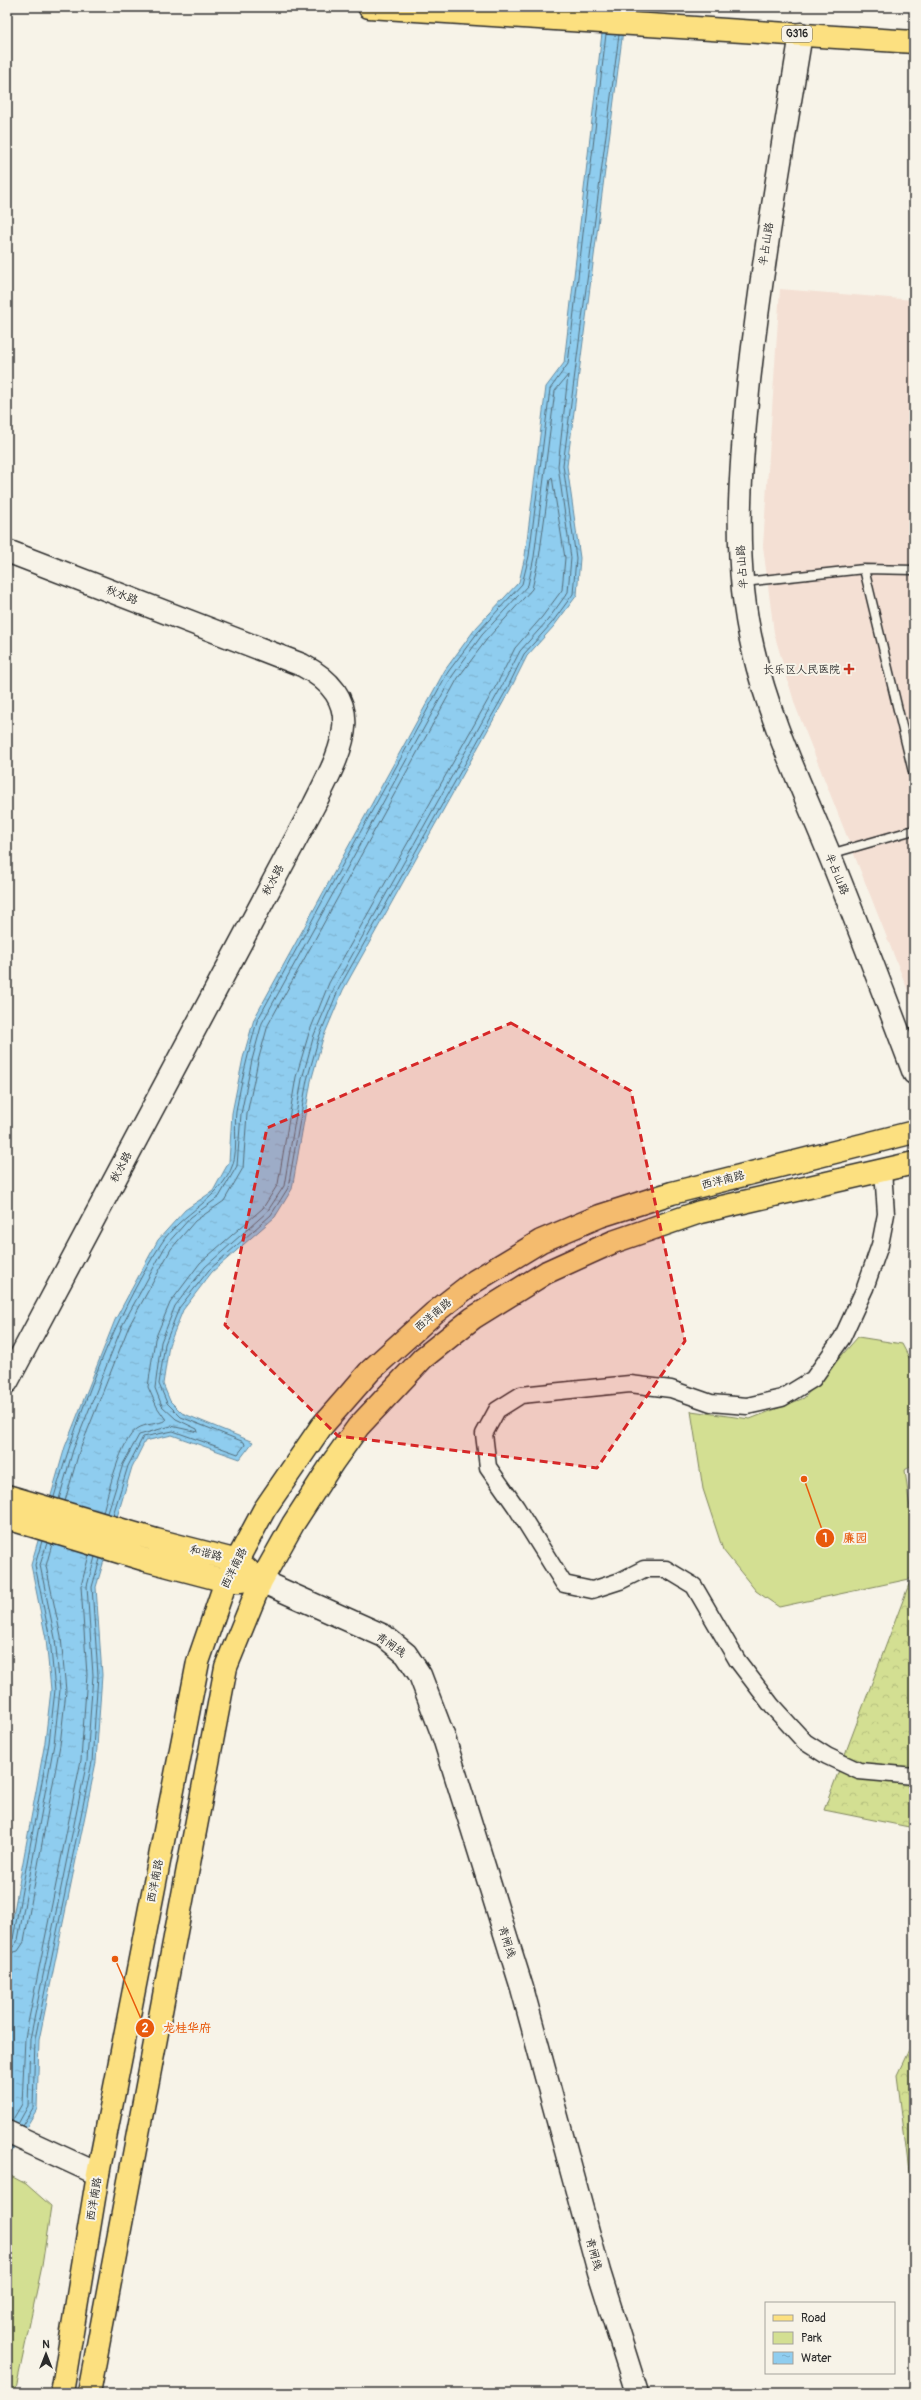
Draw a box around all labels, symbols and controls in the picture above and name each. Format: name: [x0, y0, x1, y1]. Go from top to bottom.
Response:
road number: G316: [782, 26, 812, 42]
street label: 半占山路: [756, 221, 776, 267]
street label: 半占山路: [734, 545, 750, 589]
street label: 秋水路: [104, 583, 140, 607]
place label: 长乐区人民医院: [763, 663, 840, 676]
marker: 长乐区人民医院: [843, 663, 855, 675]
street label: 半占山路: [823, 851, 851, 897]
street label: 秋水路: [260, 862, 286, 898]
street label: 秋水路: [108, 1149, 134, 1185]
street label: 西洋南路: [700, 1168, 746, 1192]
street label: 西洋南路: [412, 1296, 454, 1334]
callout: 廉园: [815, 1526, 875, 1550]
text: 1: [823, 1531, 827, 1546]
text: 廉园: [843, 1531, 867, 1546]
street label: 和谐路: [188, 1543, 224, 1563]
street label: 西洋南路: [218, 1545, 250, 1591]
street label: 青闸线: [374, 1630, 408, 1660]
street label: 西洋南路: [144, 1858, 166, 1904]
street label: 青闸线: [496, 1924, 518, 1960]
callout: 龙桂华府: [135, 2016, 219, 2040]
text: 2: [142, 2021, 149, 2036]
text: 龙桂华府: [163, 2021, 211, 2036]
street label: 西洋南路: [84, 2176, 104, 2222]
street label: 青闸线: [583, 2236, 605, 2272]
legend: [765, 2302, 895, 2374]
text: Road: [801, 2311, 826, 2326]
text: Park: [801, 2331, 822, 2346]
north arrow: [26, 2334, 66, 2374]
text: N: [42, 2338, 50, 2351]
text: Water: [801, 2351, 832, 2366]

